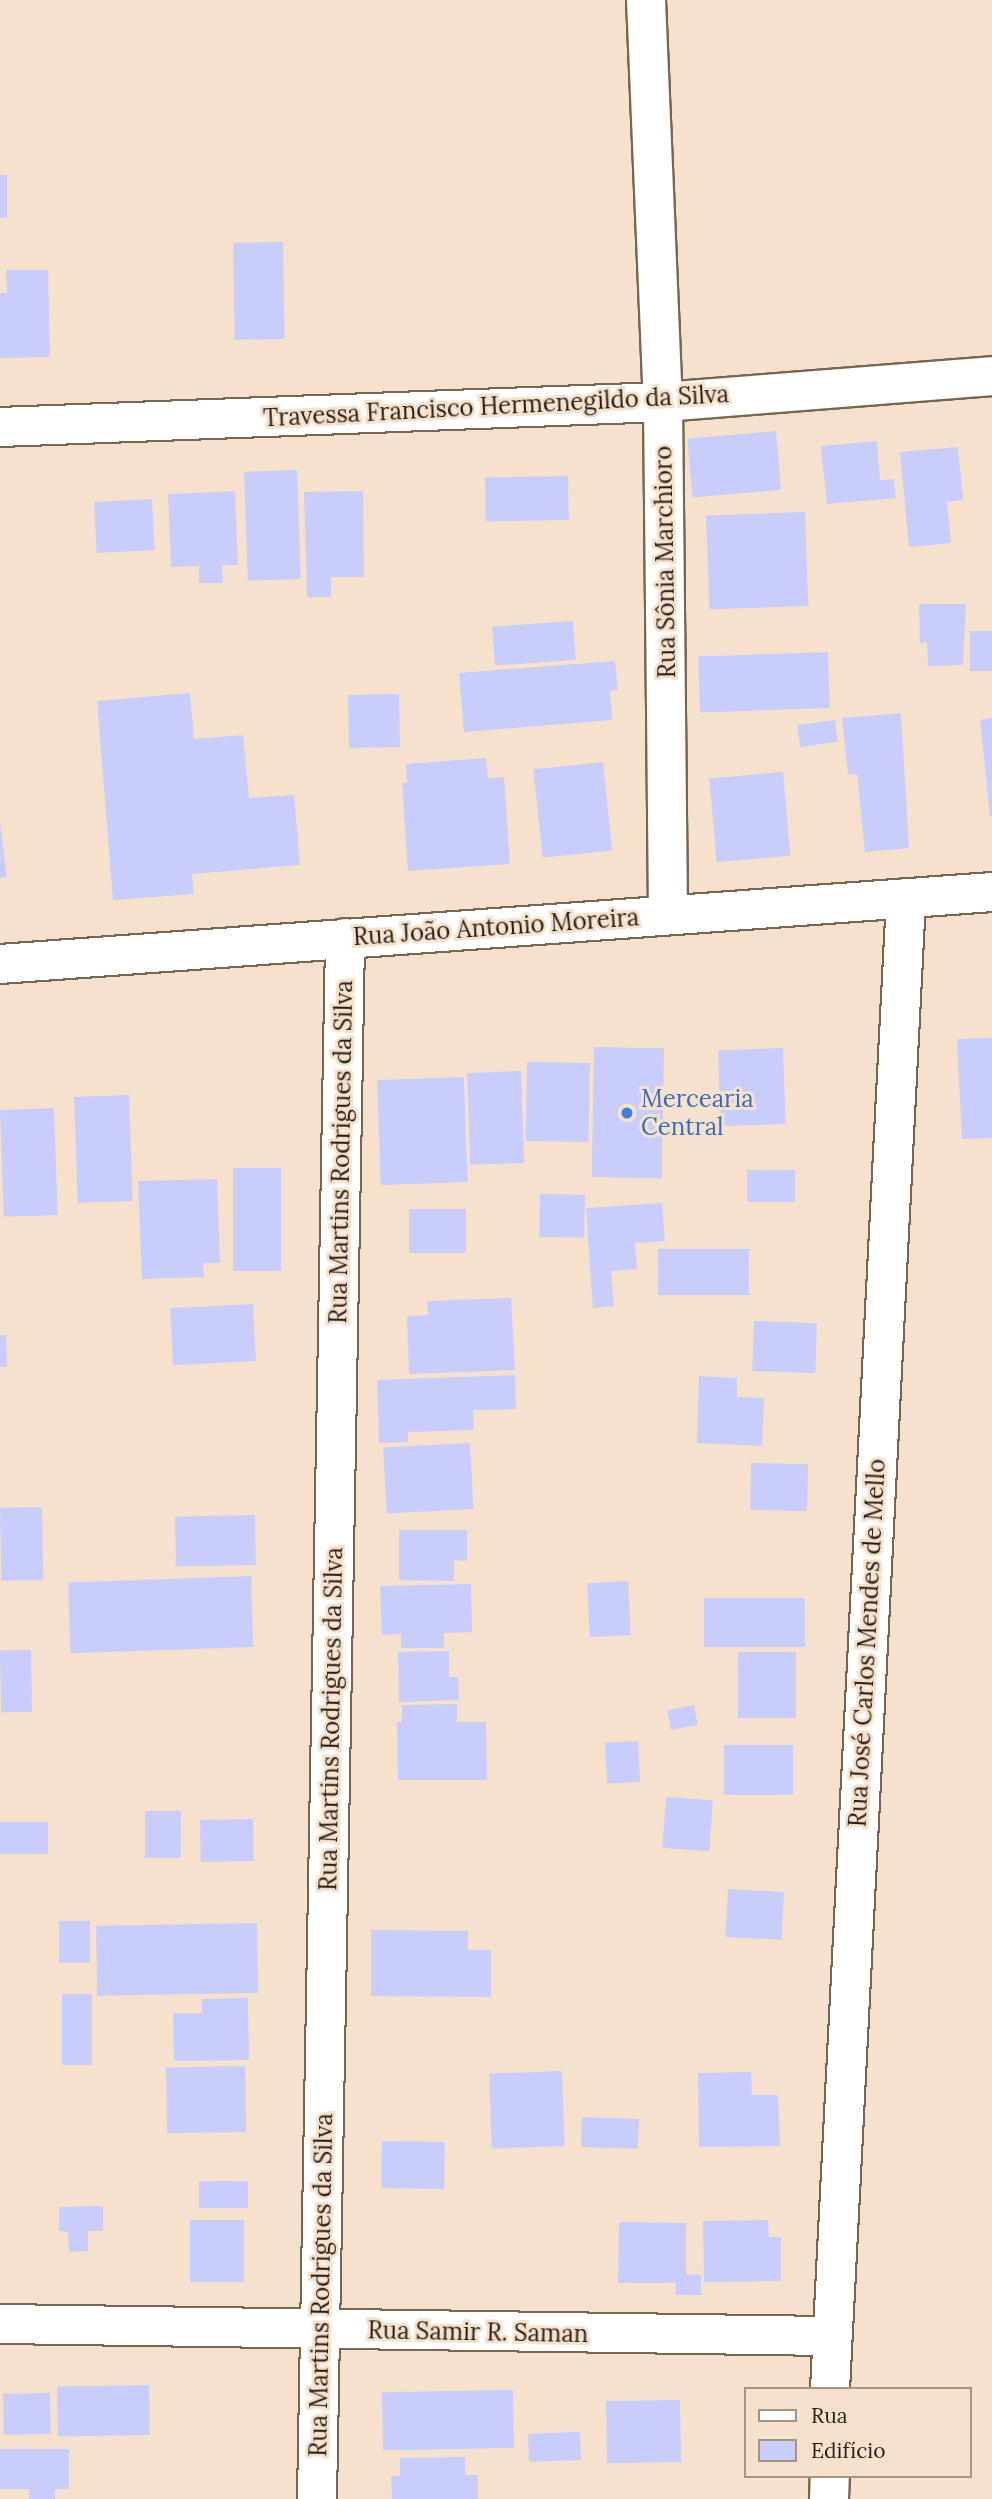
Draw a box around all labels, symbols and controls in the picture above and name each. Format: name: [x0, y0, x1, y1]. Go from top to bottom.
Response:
street label: Travessa Francisco Hermenegildo da Silva: [262, 379, 730, 433]
street label: Rua Sônia Marchioro: [649, 445, 681, 679]
street label: Rua João Antonio Moreira: [352, 903, 640, 951]
street label: Rua Martins Rodrigues da Silva: [324, 980, 358, 1324]
place label: Mercearia Central: [641, 1085, 754, 1141]
marker: Mercearia Central: [619, 1105, 635, 1121]
street label: Rua José Carlos Mendes de Mello: [843, 1458, 891, 1828]
street label: Rua Martins Rodrigues da Silva: [314, 1547, 348, 1891]
street label: Rua Martins Rodrigues da Silva: [304, 2113, 338, 2457]
street label: Rua Samir R. Saman: [367, 2316, 589, 2348]
legend: [744, 2387, 971, 2478]
text: Rua: [811, 2402, 848, 2429]
text: Edifício: [811, 2437, 886, 2464]

